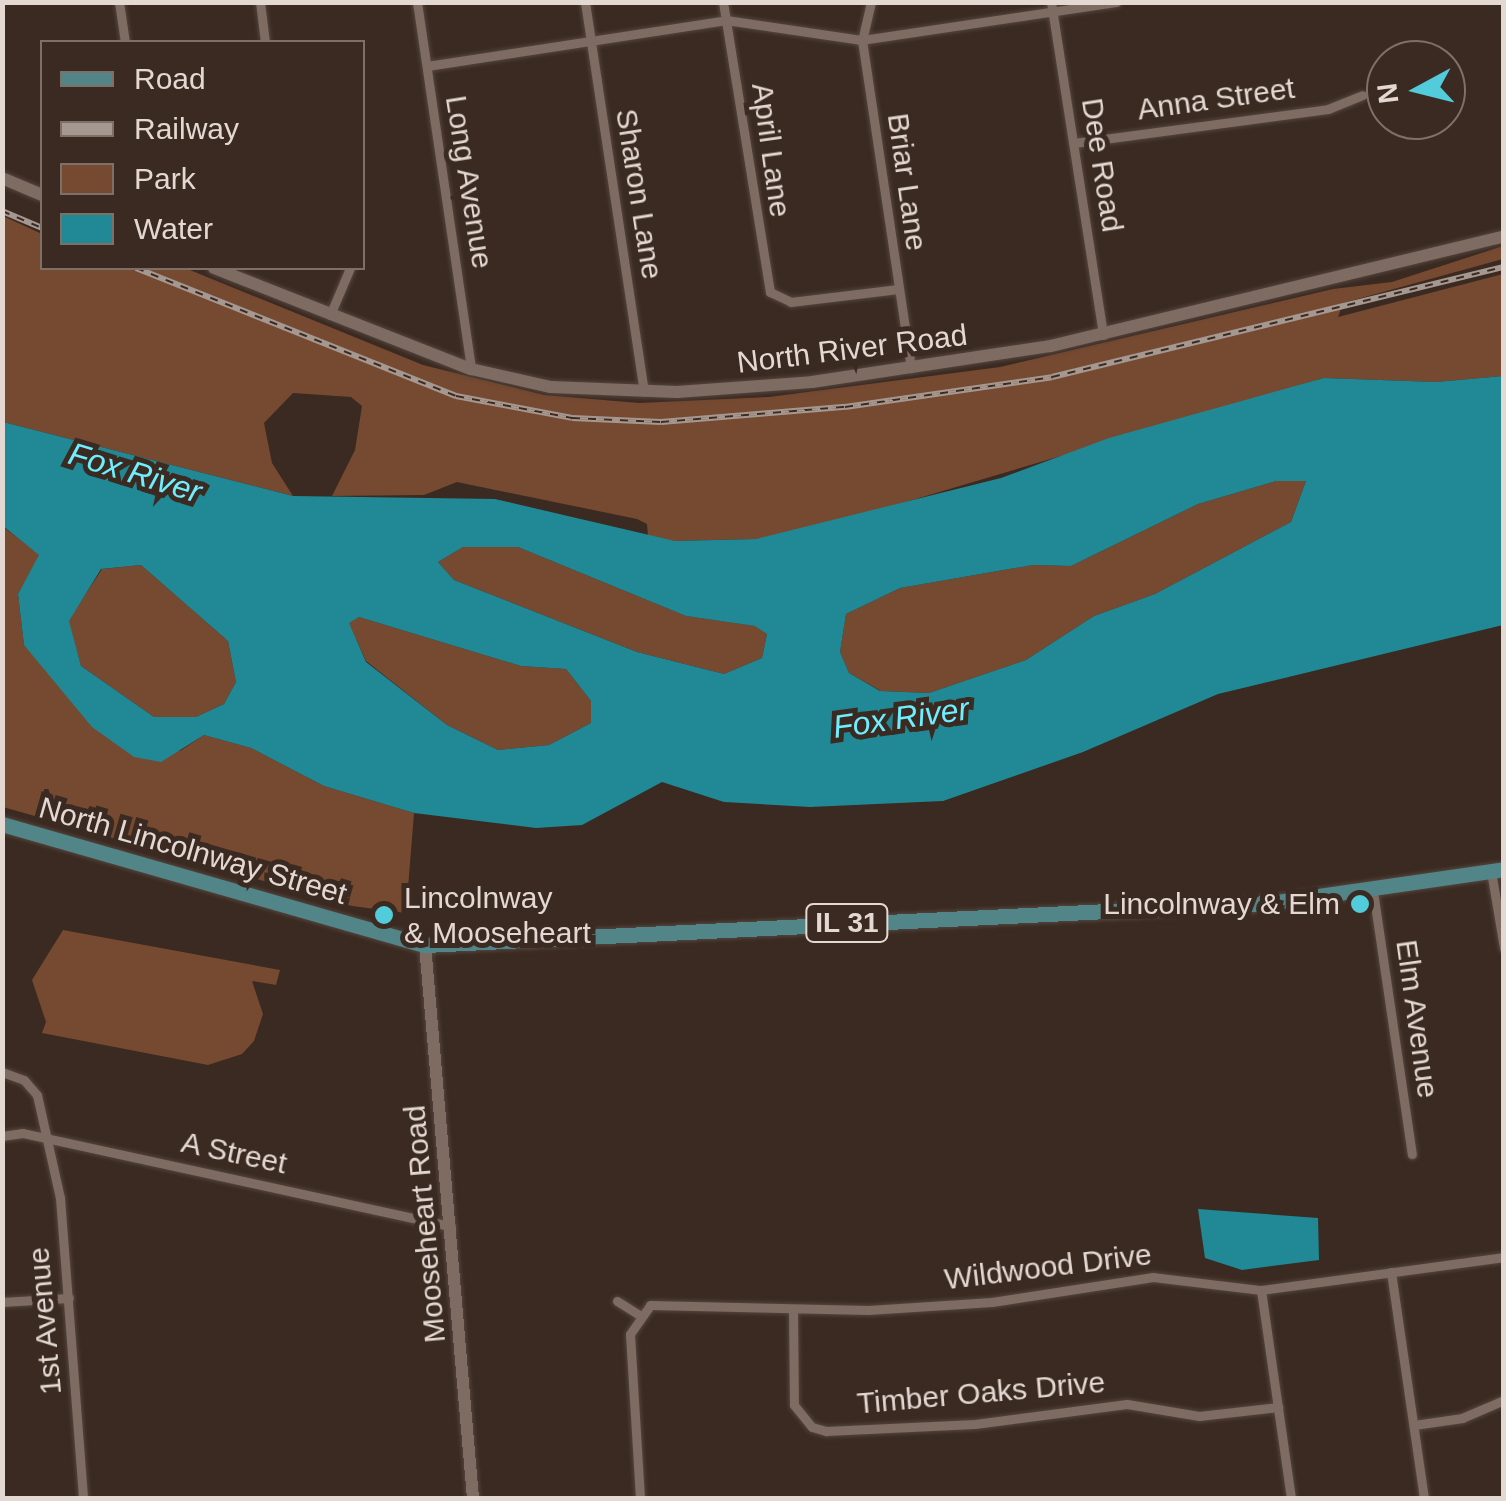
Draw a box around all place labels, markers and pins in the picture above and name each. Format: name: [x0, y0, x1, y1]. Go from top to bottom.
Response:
place label: Lincolnway & Mooseheart: [404, 880, 591, 950]
place label: Lincolnway & Elm: [1103, 886, 1340, 922]
marker: Lincolnway & Elm: [1349, 893, 1371, 915]
marker: Lincolnway & Mooseheart: [373, 904, 395, 926]

